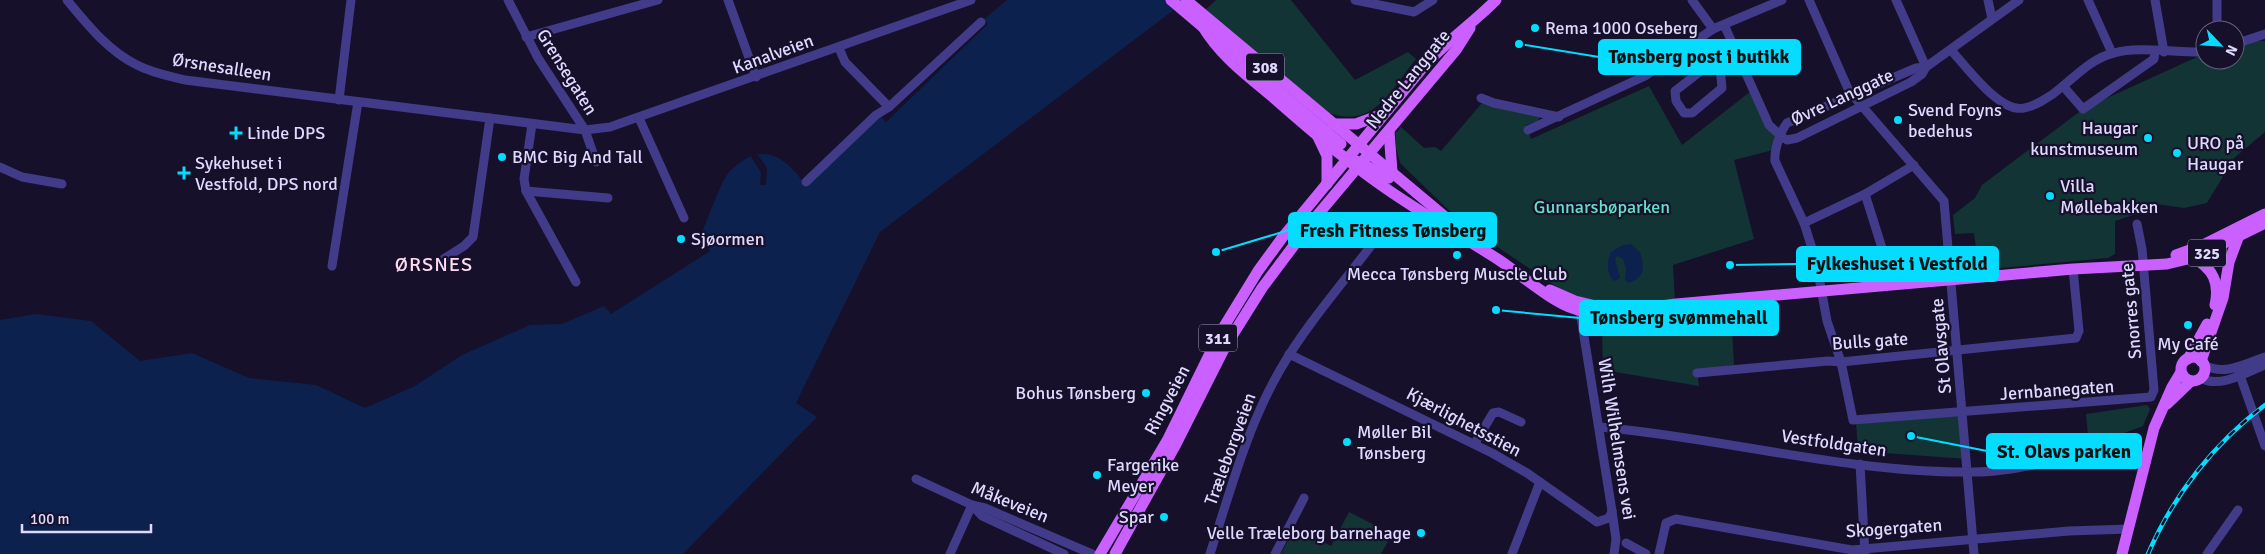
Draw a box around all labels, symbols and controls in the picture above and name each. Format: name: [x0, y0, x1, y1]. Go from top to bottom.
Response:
place label: Rema 1000 Oseberg: [1545, 17, 1698, 39]
north arrow: [2195, 20, 2245, 70]
marker: Rema 1000 Oseberg: [1529, 22, 1541, 34]
street label: Grensegaten: [532, 25, 602, 119]
street label: Nedre Langgate: [1361, 25, 1455, 133]
street label: Kanalveien: [729, 29, 817, 79]
callout: Tønsberg post i butikk: [1599, 40, 1800, 74]
text: N: [2222, 42, 2241, 58]
text: Tønsberg post i butikk: [1608, 45, 1790, 69]
street label: Ørsnesalleen: [171, 48, 273, 86]
road number: 308: [1246, 54, 1284, 80]
street label: Øvre Langgate: [1787, 64, 1897, 130]
place label: Svend Foyns bedehus: [1908, 99, 2002, 142]
marker: Svend Foyns bedehus: [1892, 114, 1904, 126]
place label: Haugar kunstmuseum: [2030, 117, 2138, 160]
place label: Linde DPS: [247, 122, 325, 144]
marker: Linde DPS: [229, 126, 243, 140]
marker: Haugar kunstmuseum: [2142, 132, 2154, 144]
place label: URO på Haugar: [2187, 132, 2244, 175]
place label: BMC Big And Tall: [512, 146, 643, 168]
marker: URO på Haugar: [2171, 147, 2183, 159]
marker: BMC Big And Tall: [496, 151, 508, 163]
place label: Sykehuset i Vestfold, DPS nord: [195, 152, 338, 195]
marker: Sykehuset i Vestfold, DPS nord: [177, 166, 191, 180]
place label: Villa Møllebakken: [2060, 175, 2158, 218]
marker: Villa Møllebakken: [2044, 190, 2056, 202]
park label: Gunnarsbøparken: [1534, 196, 1670, 218]
callout: Fresh Fitness Tønsberg: [1289, 213, 1496, 247]
text: Fresh Fitness Tønsberg: [1300, 219, 1486, 243]
place label: Sjøormen: [691, 228, 765, 250]
marker: Sjøormen: [675, 233, 687, 245]
road number: 325: [2188, 240, 2226, 266]
callout: Fylkeshuset i Vestfold: [1797, 247, 1998, 281]
marker: Mecca Tønsberg Muscle Club: [1451, 249, 1463, 261]
district label: ØRSNES: [395, 252, 473, 277]
text: Fylkeshuset i Vestfold: [1806, 252, 1988, 276]
street label: Snorres gate: [2116, 262, 2146, 360]
place label: Mecca Tønsberg Muscle Club: [1347, 263, 1567, 285]
street label: St Olavsgate: [1926, 297, 1956, 395]
callout: Tønsberg svømmehall: [1580, 301, 1778, 335]
text: Tønsberg svømmehall: [1590, 306, 1768, 330]
marker: My Café: [2182, 319, 2194, 331]
road number: 311: [1199, 324, 1237, 352]
street label: Bulls gate: [1831, 327, 1909, 355]
place label: My Café: [2157, 333, 2219, 355]
street label: Wilh Wilhelmsens vei: [1593, 357, 1641, 521]
street label: Ringveien: [1140, 361, 1194, 439]
street label: Jernbanegaten: [1999, 375, 2115, 405]
place label: Bohus Tønsberg: [1015, 382, 1136, 404]
street label: Kjærlighetsstien: [1403, 382, 1525, 462]
marker: Bohus Tønsberg: [1140, 387, 1152, 399]
street label: Træleborgveien: [1199, 390, 1261, 508]
place label: Møller Bil Tønsberg: [1357, 421, 1432, 464]
street label: Vestfoldgaten: [1780, 425, 1888, 461]
callout: St. Olavs parken: [1987, 434, 2141, 468]
marker: Møller Bil Tønsberg: [1341, 436, 1353, 448]
text: St. Olavs parken: [1997, 440, 2131, 464]
place label: Fargerike Meyer: [1107, 454, 1179, 497]
marker: Fargerike Meyer: [1091, 469, 1103, 481]
street label: Måkeveien: [968, 476, 1052, 528]
scale bar: [22, 502, 151, 534]
place label: Spar: [1119, 506, 1154, 528]
text: 100 m: [30, 510, 70, 528]
marker: Spar: [1158, 511, 1170, 523]
street label: Skogergaten: [1845, 514, 1943, 542]
place label: Velle Træleborg barnehage: [1207, 522, 1411, 544]
marker: Velle Træleborg barnehage: [1415, 527, 1427, 539]

